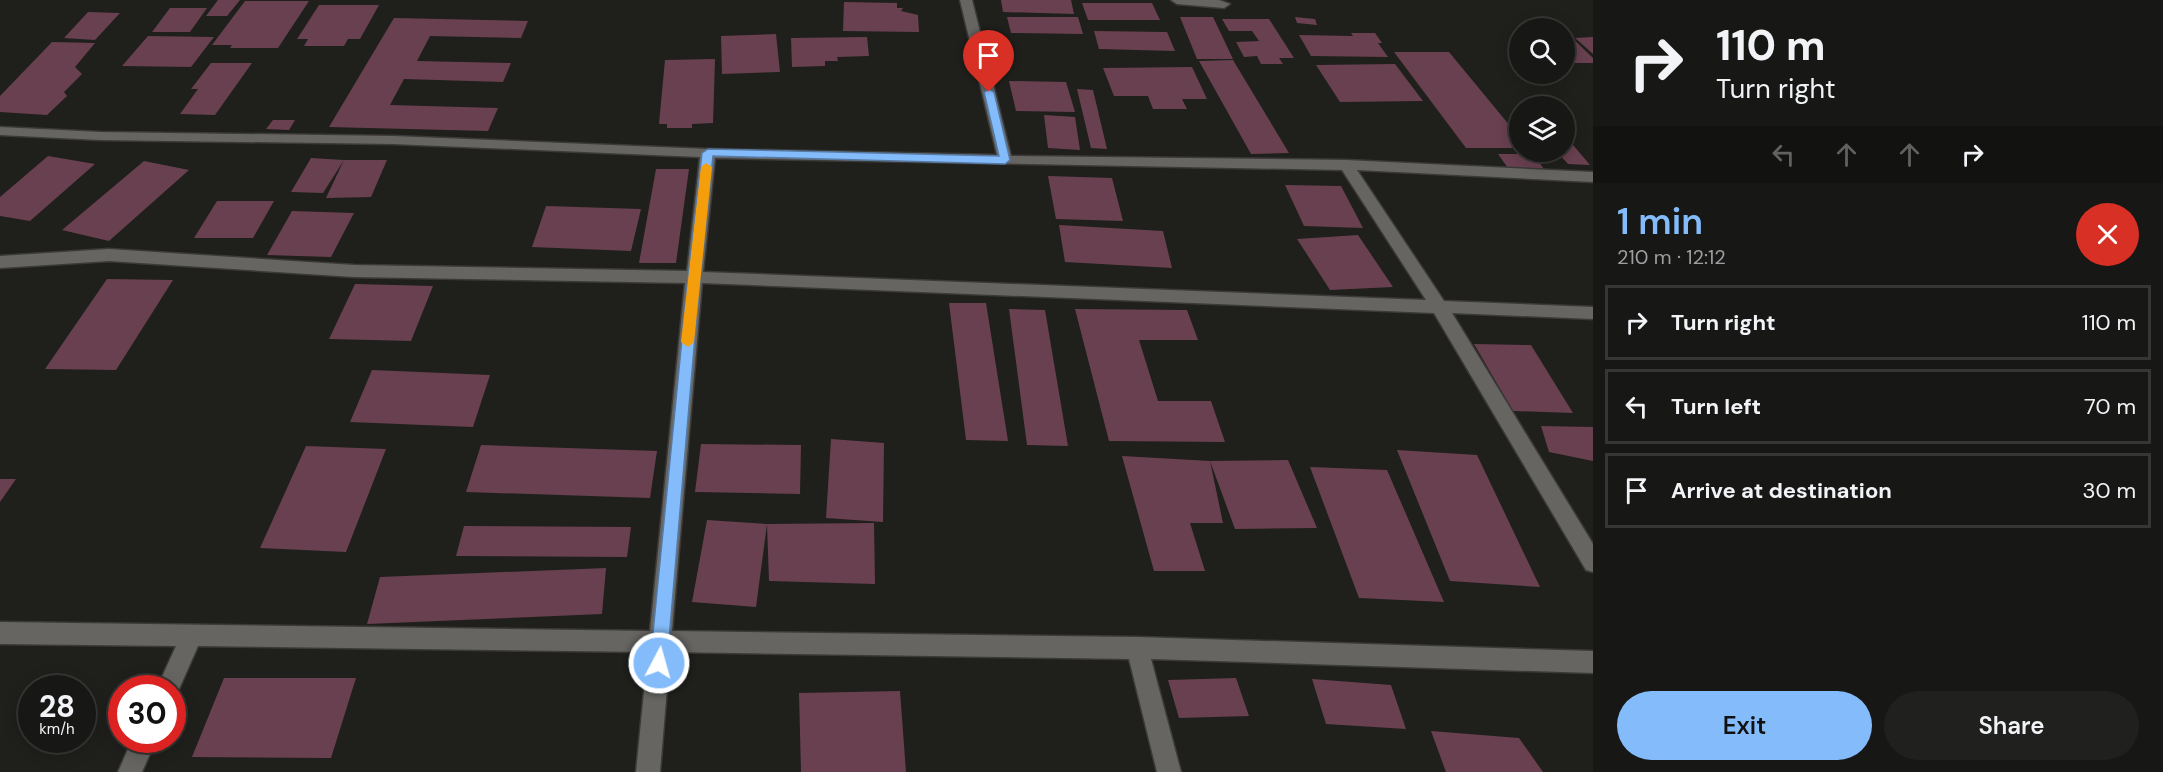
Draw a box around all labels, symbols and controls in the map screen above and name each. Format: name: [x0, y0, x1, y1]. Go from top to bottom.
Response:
map controls: [1509, 18, 1575, 162]
button: search: [1509, 18, 1575, 84]
text: 110 m: [1716, 18, 1826, 73]
icon: right: [1617, 24, 1695, 102]
pin: [963, 30, 1014, 92]
icon: arrive: [972, 39, 1005, 72]
text: Turn right: [1716, 71, 1836, 106]
button: layers: [1509, 96, 1575, 162]
icon: left: [1767, 138, 1800, 171]
icon: ahead: [1830, 138, 1863, 171]
icon: ahead: [1893, 138, 1926, 171]
icon: right: [1956, 138, 1989, 171]
text: 1 min: [1617, 198, 1703, 245]
button: close: [2076, 203, 2139, 266]
text: 210 m · 12:12: [1617, 244, 1726, 270]
icon: right: [1620, 306, 1653, 339]
text: Turn right: [1671, 308, 1776, 337]
text: 110 m: [2082, 308, 2136, 337]
icon: left: [1620, 390, 1653, 423]
text: Turn left: [1671, 392, 1761, 421]
text: 70 m: [2084, 392, 2136, 421]
icon: arrive: [1620, 474, 1653, 507]
text: Arrive at destination: [1671, 476, 1892, 505]
text: 30 m: [2082, 476, 2136, 505]
position arrow: [627, 631, 691, 695]
speed limit sign: 30: [108, 675, 186, 753]
text: 28: [39, 687, 75, 726]
button: Exit: [1617, 691, 1872, 760]
button: Share: [1884, 691, 2139, 760]
text: km/h: [39, 719, 75, 739]

